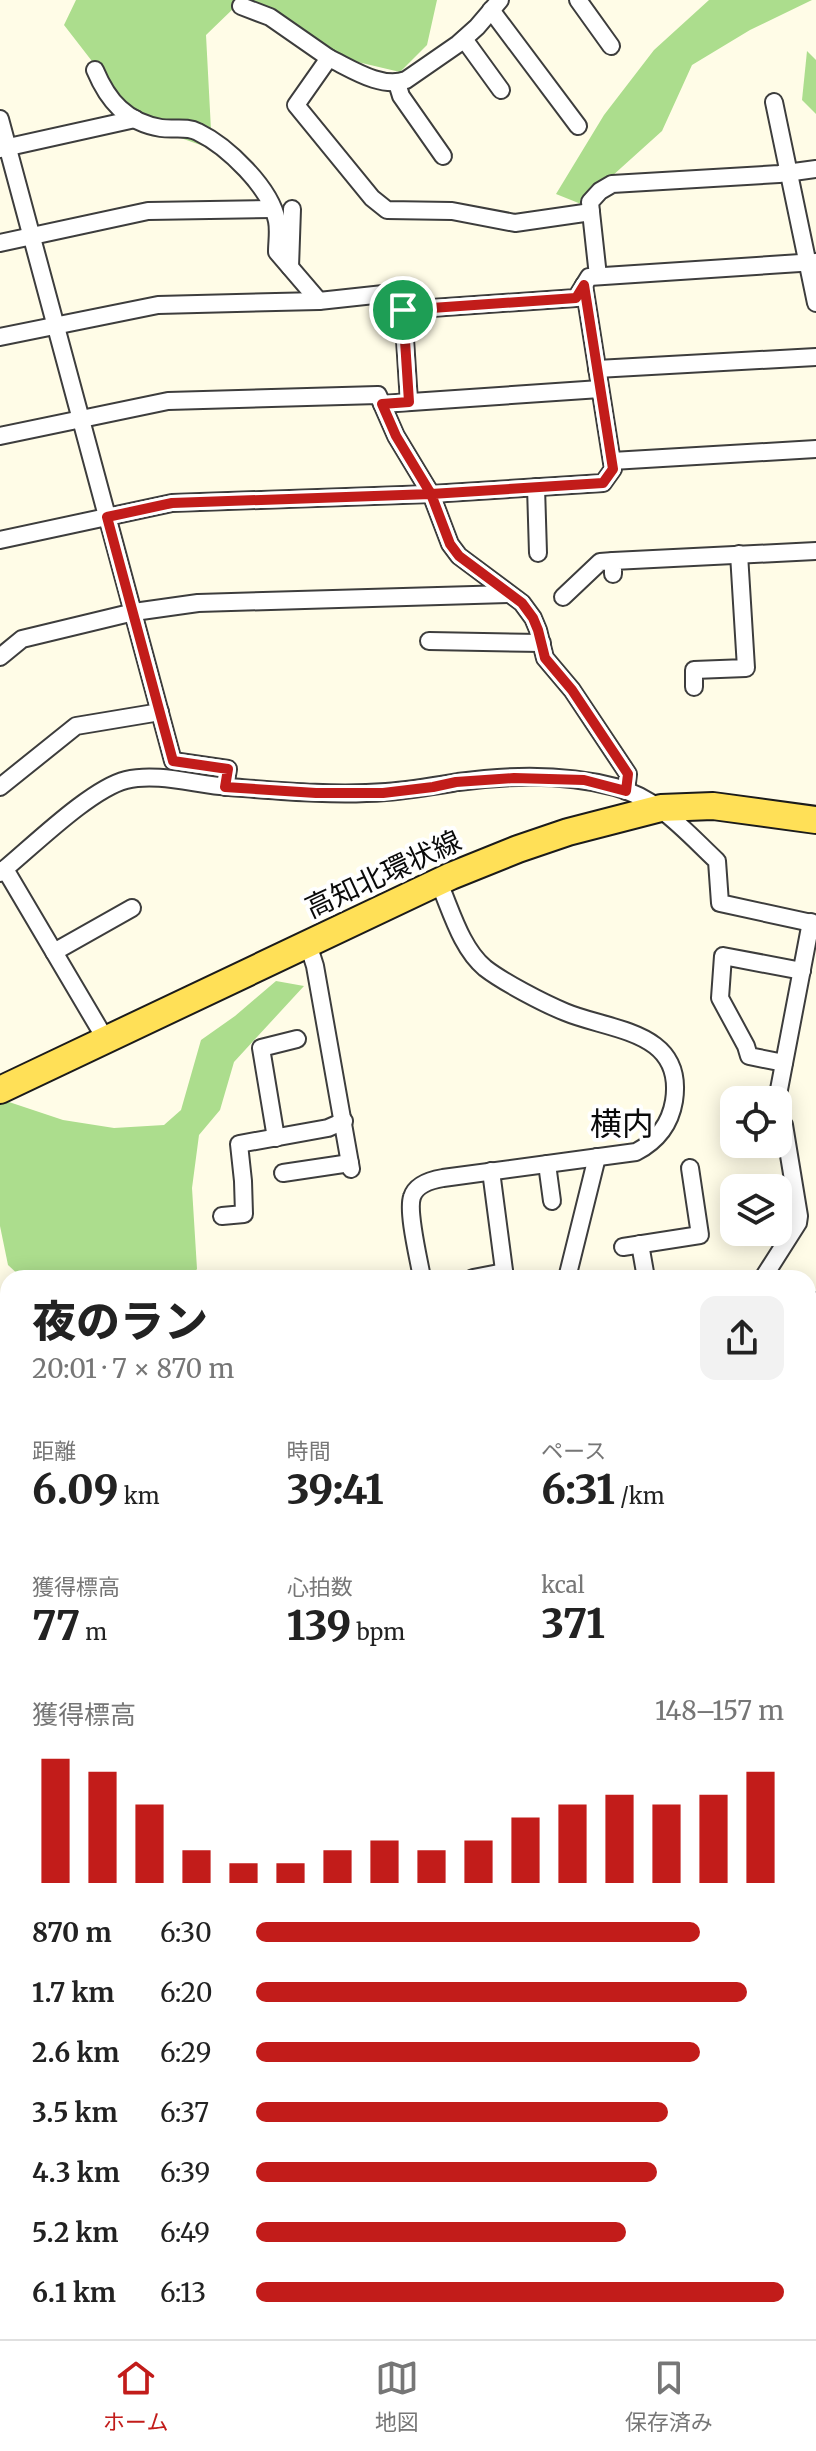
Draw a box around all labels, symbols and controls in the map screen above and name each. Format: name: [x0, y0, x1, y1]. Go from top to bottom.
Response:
pin: [369, 276, 437, 344]
icon: arrive: [381, 288, 425, 332]
street label: 高知北環状線: [299, 822, 467, 926]
map controls: [720, 1086, 792, 1246]
button: locate: [720, 1086, 792, 1158]
district label: 横内: [590, 1104, 654, 1144]
button: layers: [720, 1174, 792, 1246]
text: 夜のラン: [32, 1294, 208, 1349]
button: share: [700, 1296, 784, 1380]
text: 20:01 · 7 × 870 m: [32, 1352, 234, 1385]
text: 距離: [32, 1437, 76, 1465]
text: 時間: [287, 1437, 331, 1465]
text: ペース: [541, 1437, 606, 1465]
text: 6.09: [32, 1465, 119, 1515]
text: 39:41: [287, 1465, 384, 1515]
text: 6:31: [541, 1465, 615, 1515]
text: km: [119, 1482, 160, 1510]
text: /km: [615, 1482, 665, 1510]
text: kcal: [541, 1571, 585, 1599]
text: 獲得標高: [32, 1573, 120, 1601]
text: 心拍数: [287, 1573, 353, 1601]
text: 371: [541, 1599, 605, 1649]
text: 77: [32, 1601, 80, 1651]
text: 139: [287, 1601, 351, 1651]
text: m: [80, 1618, 107, 1646]
text: bpm: [351, 1618, 405, 1646]
text: 148–157 m: [655, 1694, 784, 1727]
text: 獲得標高: [32, 1698, 136, 1731]
text: 870 m: [32, 1916, 112, 1949]
text: 6:30: [160, 1916, 212, 1949]
text: 1.7 km: [32, 1976, 114, 2009]
text: 6:20: [160, 1976, 213, 2009]
text: 2.6 km: [32, 2036, 119, 2069]
text: 6:29: [160, 2036, 211, 2069]
text: 3.5 km: [32, 2096, 118, 2129]
text: 6:37: [160, 2096, 209, 2129]
text: 4.3 km: [32, 2156, 120, 2189]
text: 6:39: [160, 2156, 210, 2189]
text: 5.2 km: [32, 2216, 119, 2249]
text: 6:49: [160, 2216, 210, 2249]
text: 6.1 km: [32, 2276, 116, 2309]
text: 6:13: [160, 2276, 206, 2309]
tab: ホーム: [103, 2356, 168, 2436]
tab: 地図: [375, 2356, 419, 2436]
tab: 保存済み: [625, 2356, 713, 2436]

